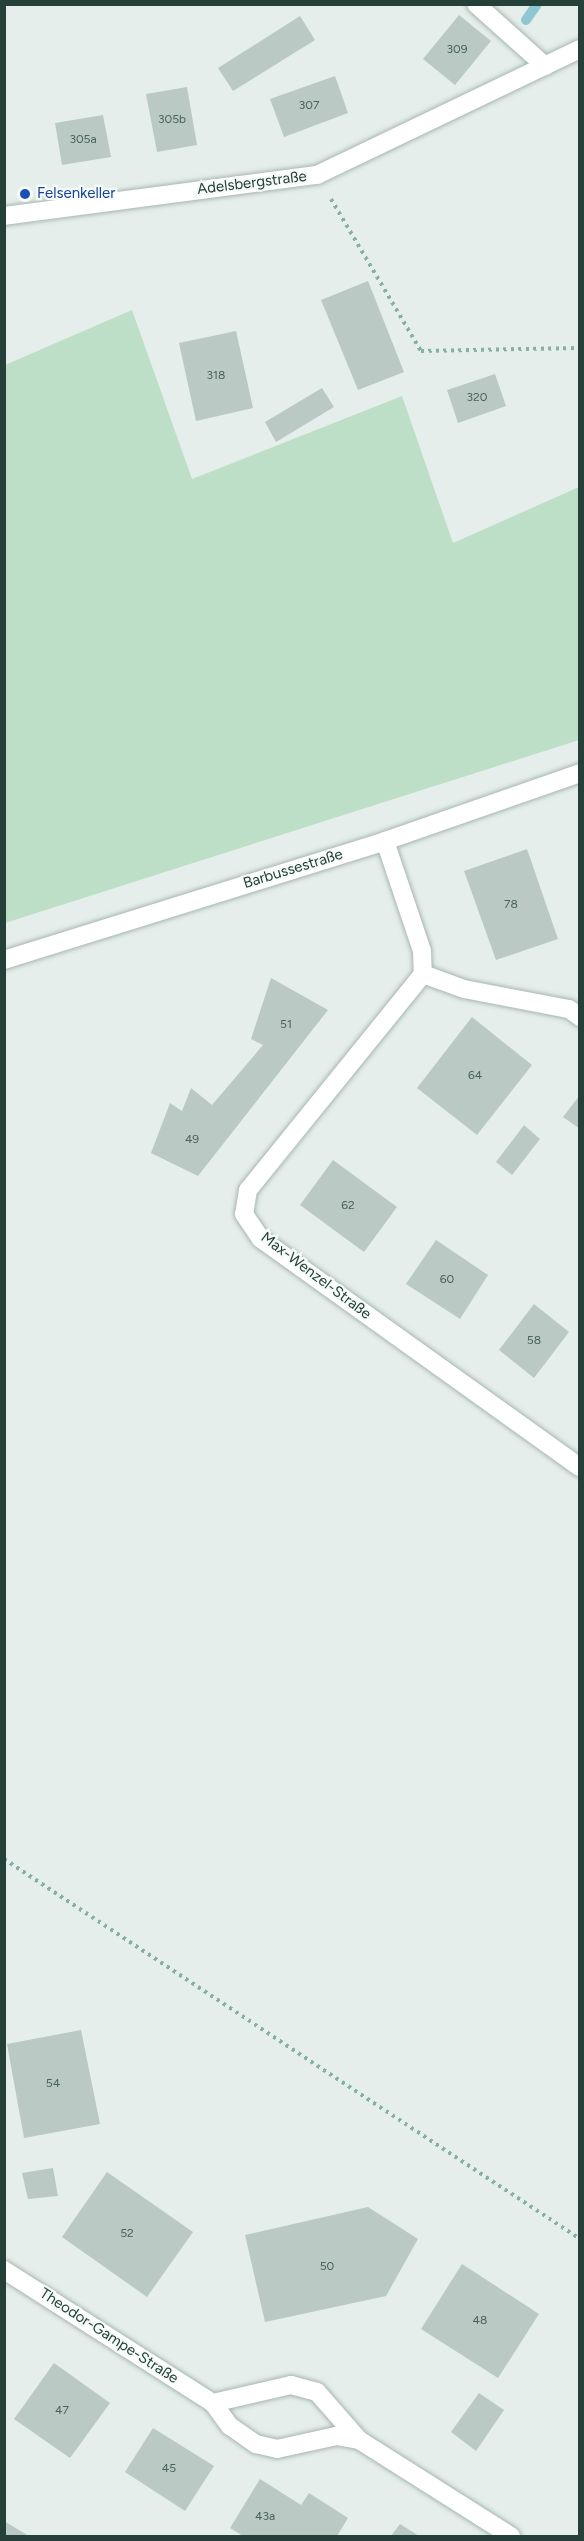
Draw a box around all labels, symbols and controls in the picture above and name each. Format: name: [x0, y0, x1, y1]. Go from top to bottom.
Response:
house number: 309: [446, 43, 468, 57]
house number: 307: [299, 99, 319, 113]
house number: 305b: [158, 113, 186, 127]
house number: 305a: [69, 133, 97, 147]
street label: Adelsbergstraße: [196, 167, 308, 199]
place label: Felsenkeller: [37, 185, 115, 203]
marker: Felsenkeller: [18, 187, 32, 201]
house number: 318: [207, 369, 225, 383]
house number: 320: [467, 391, 487, 405]
street label: Barbussestraße: [241, 845, 345, 893]
house number: 78: [504, 898, 518, 912]
house number: 51: [280, 1018, 292, 1032]
house number: 64: [468, 1069, 482, 1083]
house number: 49: [185, 1133, 199, 1147]
house number: 62: [341, 1199, 355, 1213]
street label: Max-Wenzel-Straße: [257, 1229, 375, 1323]
house number: 60: [440, 1273, 454, 1287]
house number: 58: [527, 1334, 541, 1348]
house number: 54: [46, 2077, 60, 2091]
house number: 52: [120, 2227, 134, 2241]
house number: 50: [320, 2260, 334, 2274]
street label: Theodor-Gampe-Straße: [36, 2284, 182, 2388]
house number: 48: [473, 2314, 487, 2328]
house number: 47: [55, 2404, 69, 2418]
house number: 45: [162, 2462, 176, 2476]
house number: 43a: [255, 2510, 275, 2524]

